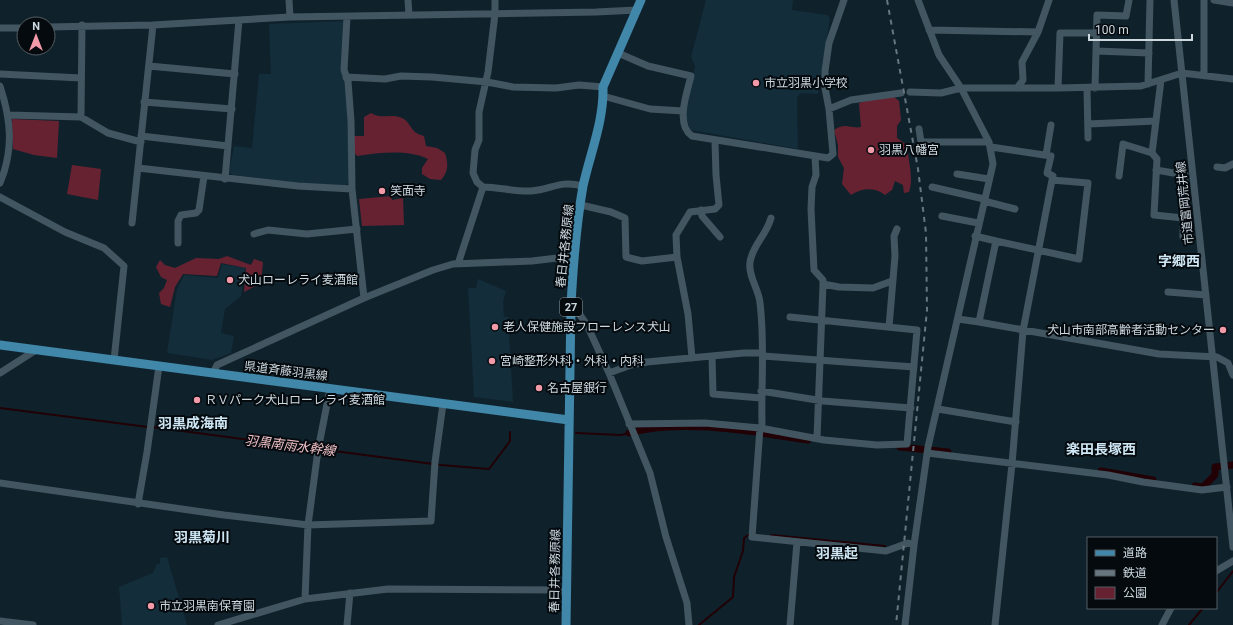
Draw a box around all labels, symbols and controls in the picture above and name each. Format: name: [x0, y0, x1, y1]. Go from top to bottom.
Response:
north arrow: [16, 16, 56, 56]
scale bar: [1089, 16, 1192, 42]
text: N: [32, 20, 40, 33]
text: 100 m: [1095, 23, 1129, 37]
place label: 市立羽黒小学校: [764, 76, 848, 90]
marker: 市立羽黒小学校: [751, 78, 761, 88]
place label: 羽黒八幡宮: [879, 143, 939, 157]
marker: 羽黒八幡宮: [866, 145, 876, 155]
street label: 市道富岡荒井線: [1174, 160, 1196, 246]
place label: 笑面寺: [390, 184, 426, 198]
marker: 笑面寺: [377, 186, 387, 196]
street label: 春日井各務原線: [554, 203, 576, 289]
district label: 字郷西: [1158, 253, 1200, 269]
place label: 犬山ローレライ麦酒館: [238, 273, 358, 287]
marker: 犬山ローレライ麦酒館: [225, 275, 235, 285]
road number: 27: [560, 298, 582, 316]
place label: 老人保健施設フローレンス犬山: [503, 320, 671, 334]
marker: 老人保健施設フローレンス犬山: [490, 322, 500, 332]
place label: 犬山市南部高齢者活動センター: [1047, 323, 1215, 337]
marker: 犬山市南部高齢者活動センター: [1218, 325, 1228, 335]
place label: 宮崎整形外科・外科・内科: [500, 354, 644, 368]
marker: 宮崎整形外科・外科・内科: [487, 356, 497, 366]
street label: 県道斉藤羽黒線: [243, 359, 329, 383]
place label: 名古屋銀行: [547, 381, 607, 395]
marker: 名古屋銀行: [534, 383, 544, 393]
place label: ＲＶパーク犬山ローレライ麦酒館: [205, 393, 385, 407]
marker: ＲＶパーク犬山ローレライ麦酒館: [192, 395, 202, 405]
district label: 羽黒成海南: [158, 415, 228, 431]
water label: 羽黒南雨水幹線: [244, 433, 338, 459]
district label: 楽田長塚西: [1066, 441, 1136, 457]
district label: 羽黒菊川: [174, 529, 230, 545]
street label: 春日井各務原線: [547, 529, 563, 613]
legend: [1087, 537, 1217, 609]
district label: 羽黒起: [816, 545, 858, 561]
text: 道路: [1123, 546, 1147, 560]
text: 鉄道: [1123, 566, 1147, 580]
text: 公園: [1123, 586, 1147, 600]
place label: 市立羽黒南保育園: [159, 599, 255, 613]
marker: 市立羽黒南保育園: [146, 601, 156, 611]

